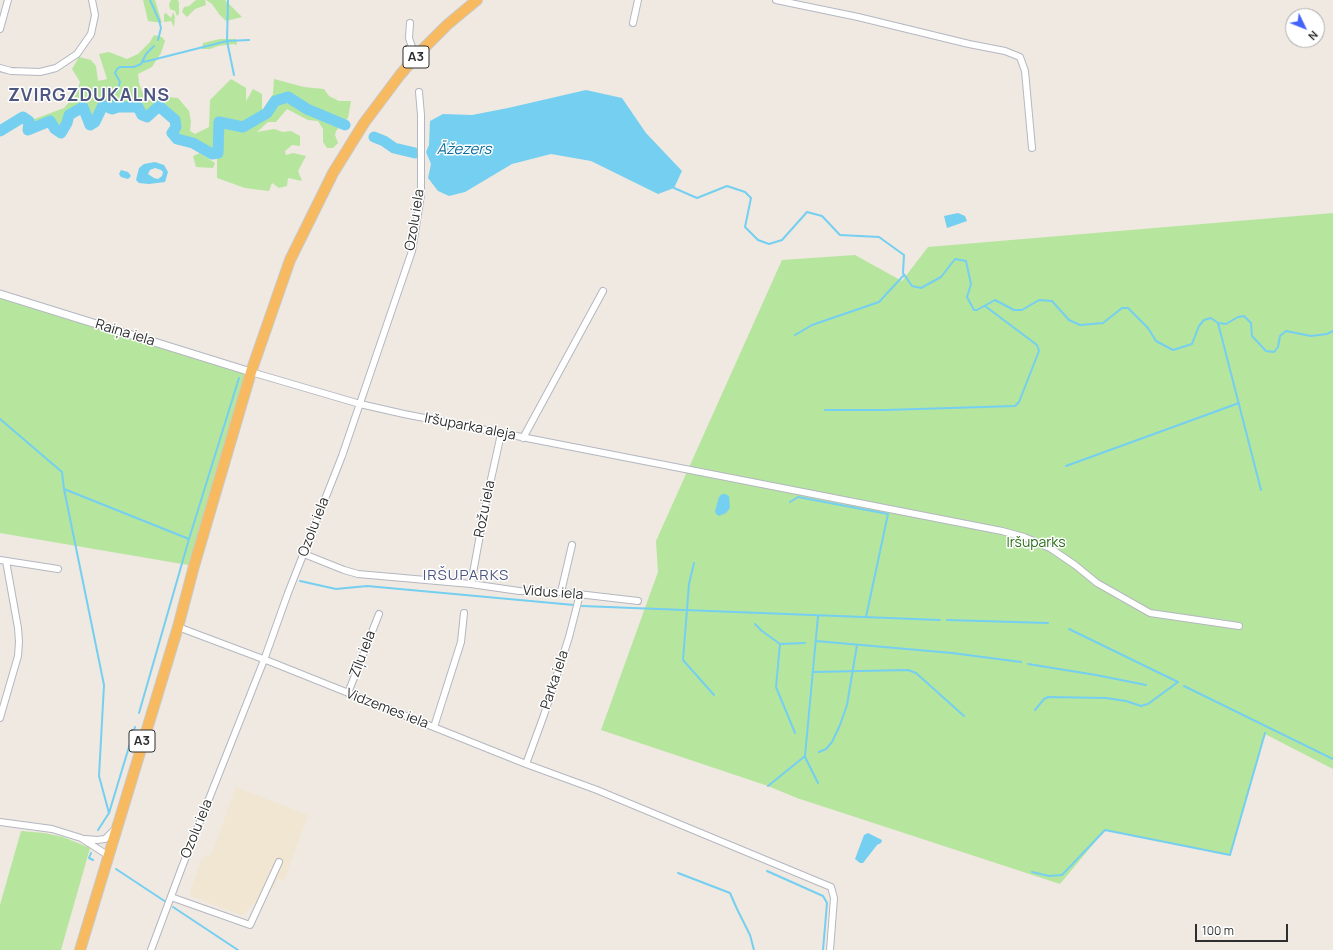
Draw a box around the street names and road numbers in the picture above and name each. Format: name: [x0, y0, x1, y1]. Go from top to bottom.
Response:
road number: A3: [403, 46, 429, 68]
street label: Ozolu iela: [402, 188, 428, 252]
street label: Raiņa iela: [93, 316, 157, 350]
street label: Iršuparka aleja: [423, 410, 517, 444]
street label: Rožu iela: [471, 479, 499, 539]
street label: Ozolu iela: [295, 495, 333, 559]
street label: Vidus iela: [522, 583, 584, 603]
street label: Zīļu iela: [346, 628, 380, 680]
street label: Parka iela: [538, 648, 572, 712]
street label: Vidzemes iela: [343, 686, 431, 732]
road number: A3: [129, 730, 155, 752]
street label: Ozolu iela: [178, 797, 216, 861]

